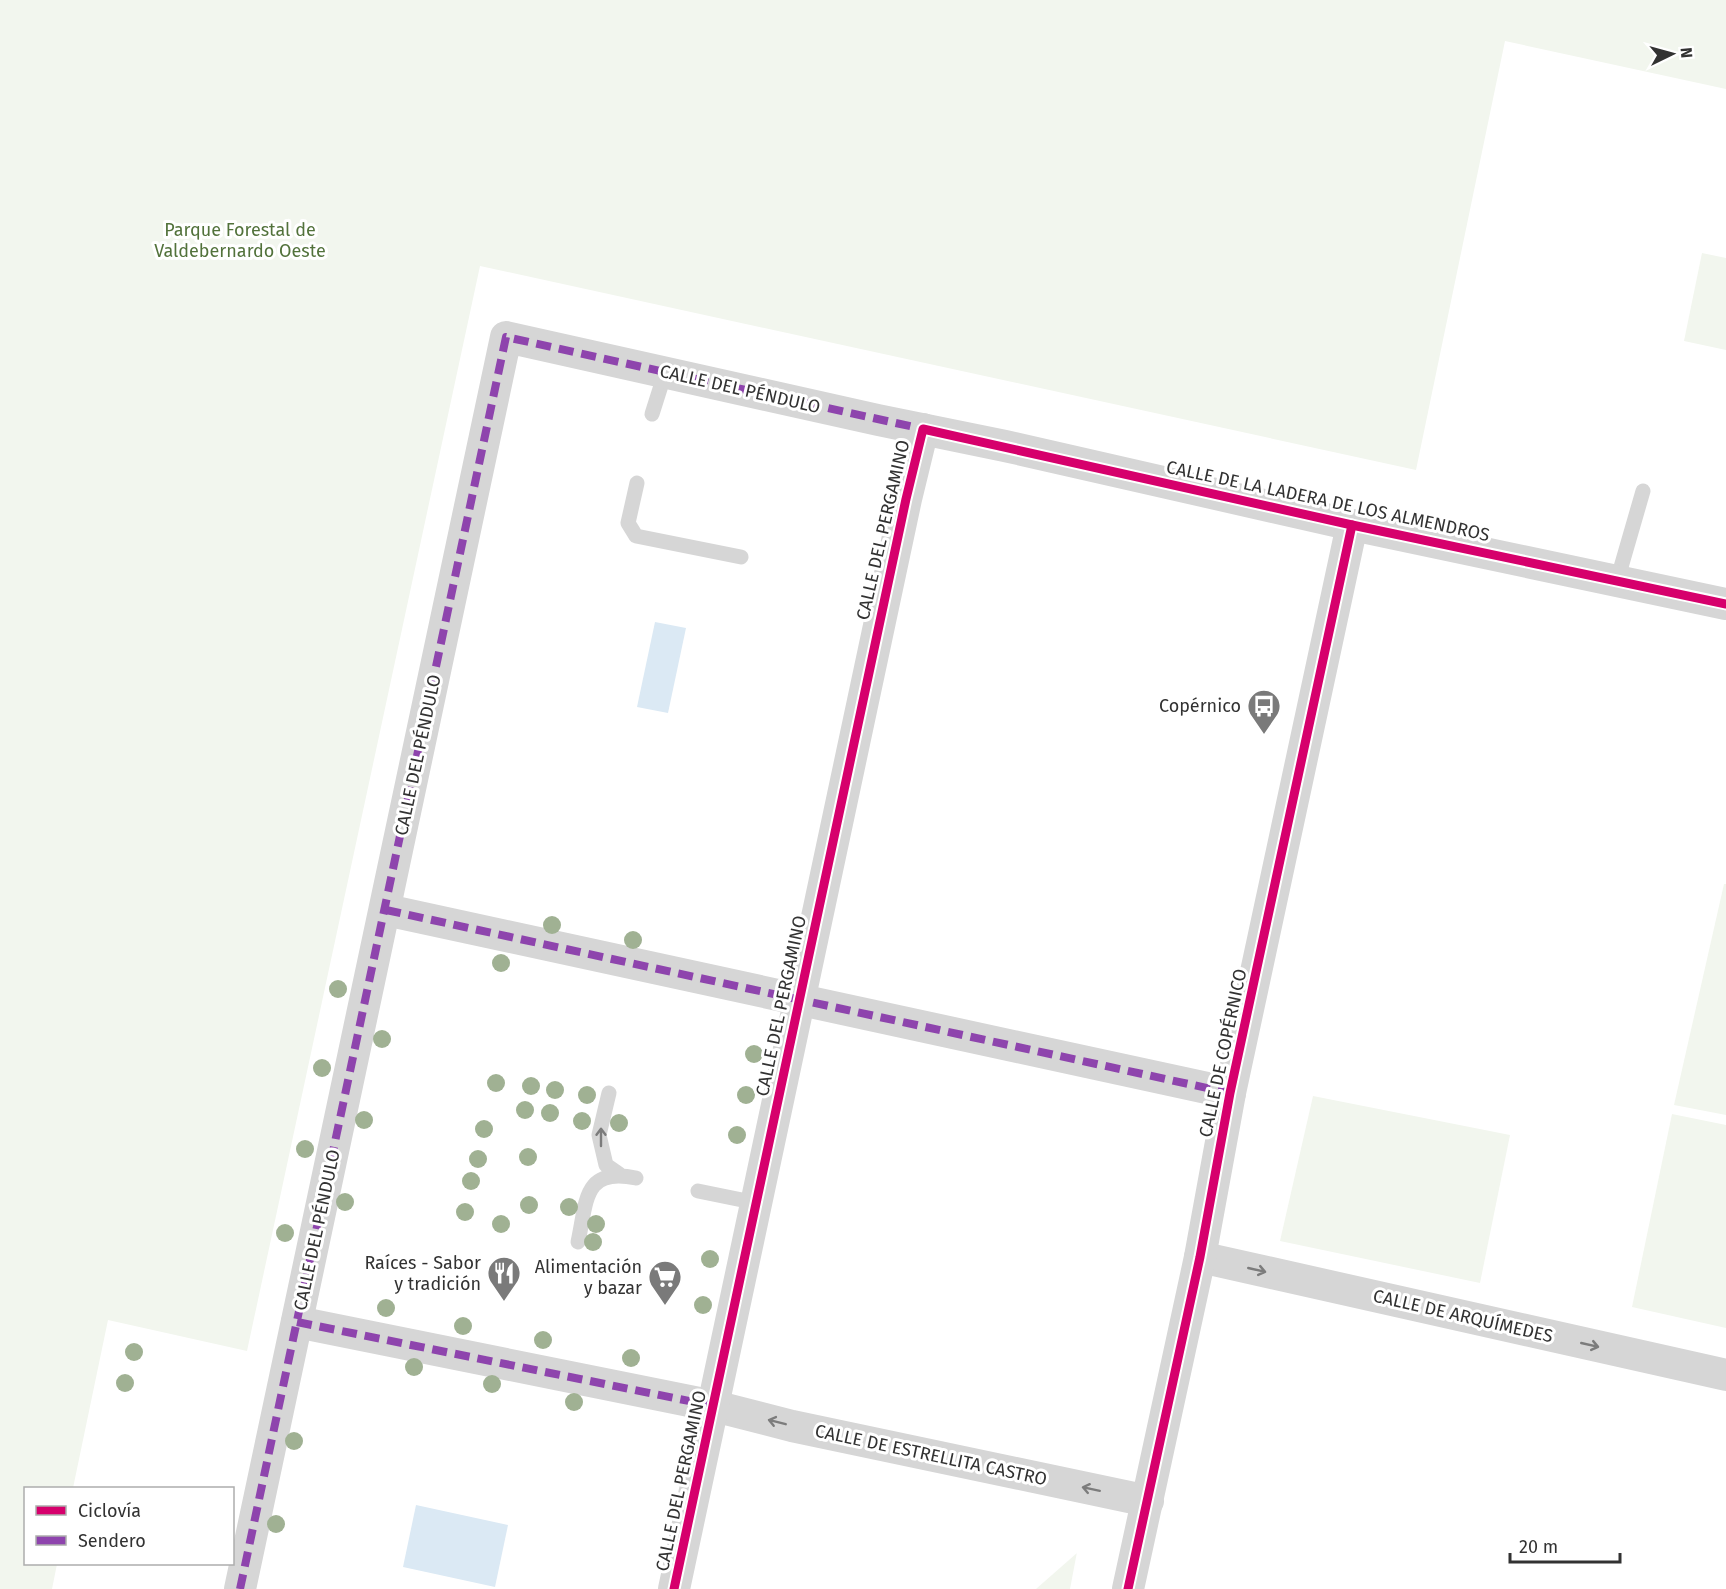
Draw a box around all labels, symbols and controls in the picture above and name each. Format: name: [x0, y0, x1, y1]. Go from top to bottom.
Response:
north arrow: [1642, 24, 1702, 84]
text: N: [1677, 47, 1696, 59]
park label: Parque Forestal de Valdebernardo Oeste: [154, 219, 326, 262]
street label: CALLE DEL PÉNDULO: [658, 359, 823, 418]
street label: CALLE DEL PERGAMINO: [852, 438, 914, 622]
street label: CALLE DE LA LADERA DE LOS ALMENDROS: [1164, 456, 1492, 546]
street label: CALLE DEL PÉNDULO: [389, 672, 446, 838]
bus stop icon: Copérnico: [1246, 688, 1282, 735]
place label: Copérnico: [1159, 695, 1241, 717]
street label: CALLE DEL PERGAMINO: [751, 914, 811, 1098]
street label: CALLE DE COPÉRNICO: [1193, 967, 1252, 1139]
one-way arrow: [595, 1128, 607, 1147]
street label: CALLE DEL PÉNDULO: [288, 1147, 345, 1313]
place label: Raíces - Sabor y tradición: [364, 1252, 481, 1295]
restaurant icon: Raíces - Sabor y tradición: [486, 1255, 522, 1302]
place label: Alimentación y bazar: [535, 1256, 642, 1299]
supermarket icon: Alimentación y bazar: [647, 1259, 683, 1306]
one-way arrow: [1246, 1265, 1266, 1276]
street label: CALLE DE ARQUÍMEDES: [1371, 1284, 1555, 1347]
one-way arrow: [1581, 1339, 1600, 1351]
street label: CALLE DEL PERGAMINO: [651, 1389, 711, 1573]
one-way arrow: [768, 1415, 787, 1427]
street label: CALLE DE ESTRELLITA CASTRO: [813, 1420, 1049, 1490]
one-way arrow: [1082, 1483, 1101, 1494]
legend: [24, 1487, 234, 1565]
text: Ciclovía: [78, 1500, 141, 1522]
scale bar: [1510, 1526, 1620, 1564]
text: Sendero: [78, 1530, 146, 1552]
text: 20 m: [1519, 1536, 1558, 1558]

